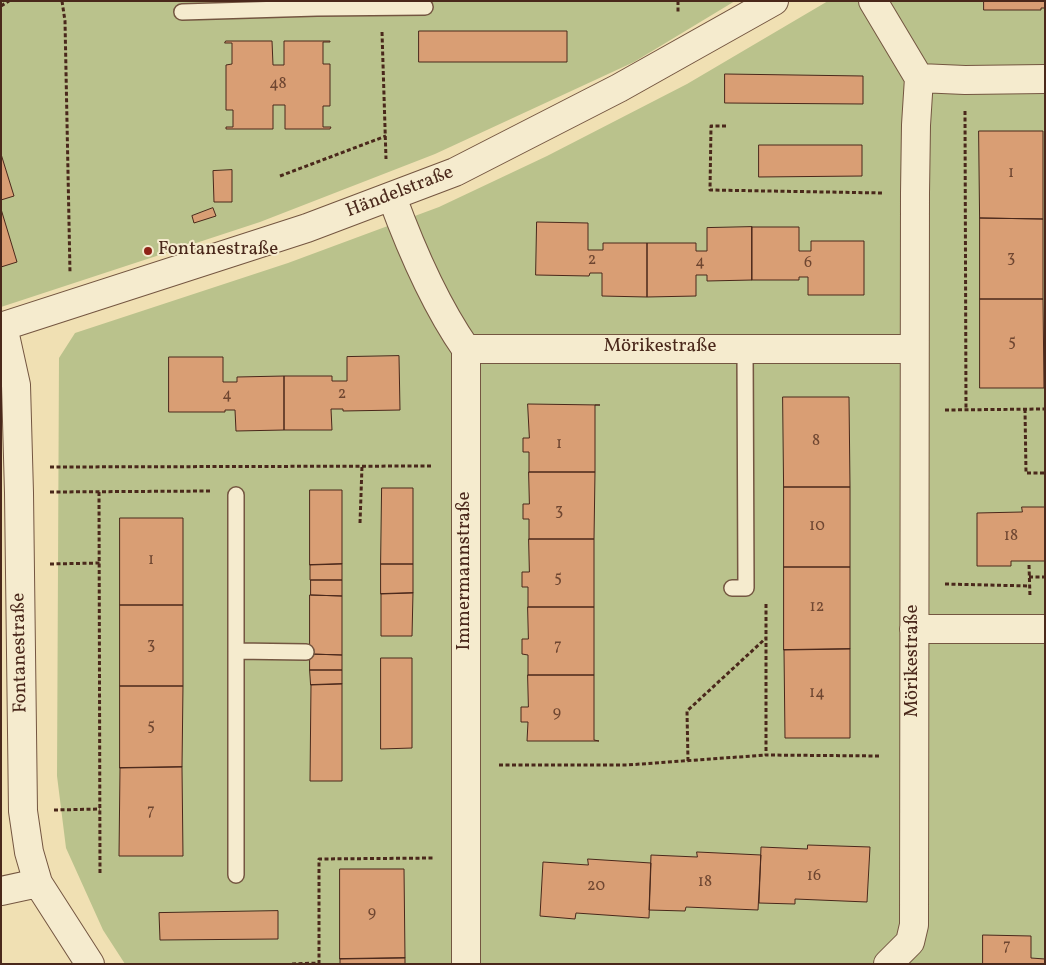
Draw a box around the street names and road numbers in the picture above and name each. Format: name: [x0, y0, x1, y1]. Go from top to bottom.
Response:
street label: Händelstraße: [343, 162, 457, 224]
street label: Mörikestraße: [604, 337, 716, 359]
street label: Immermannstraße: [455, 492, 477, 650]
street label: Fontanestraße: [9, 593, 33, 713]
street label: Mörikestraße: [903, 605, 925, 717]

